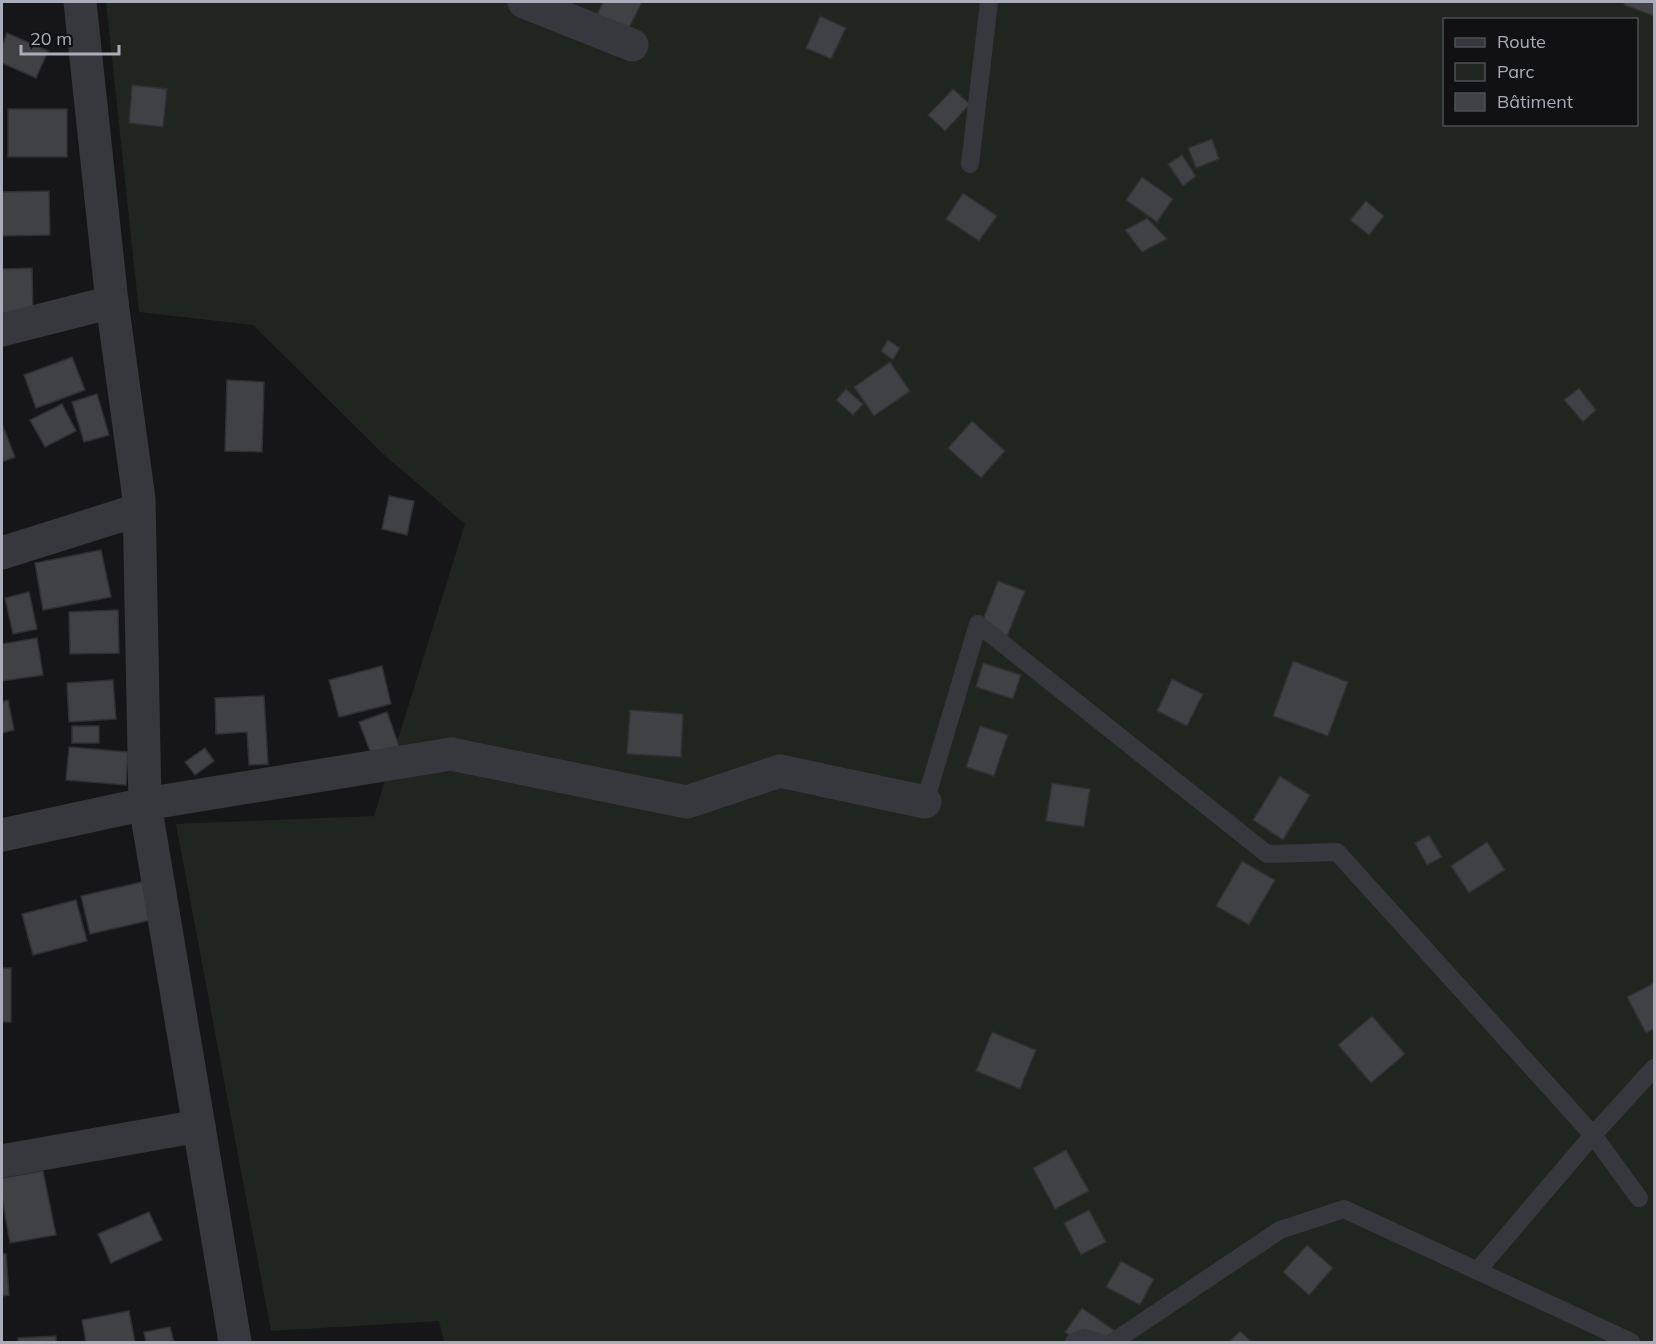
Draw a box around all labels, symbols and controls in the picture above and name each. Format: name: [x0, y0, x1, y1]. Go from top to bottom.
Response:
scale bar: [21, 18, 118, 56]
legend: [1443, 18, 1638, 126]
text: 20 m: [30, 27, 72, 50]
text: Route: [1497, 30, 1546, 53]
text: Parc: [1497, 60, 1535, 83]
text: Bâtiment: [1497, 90, 1573, 113]

